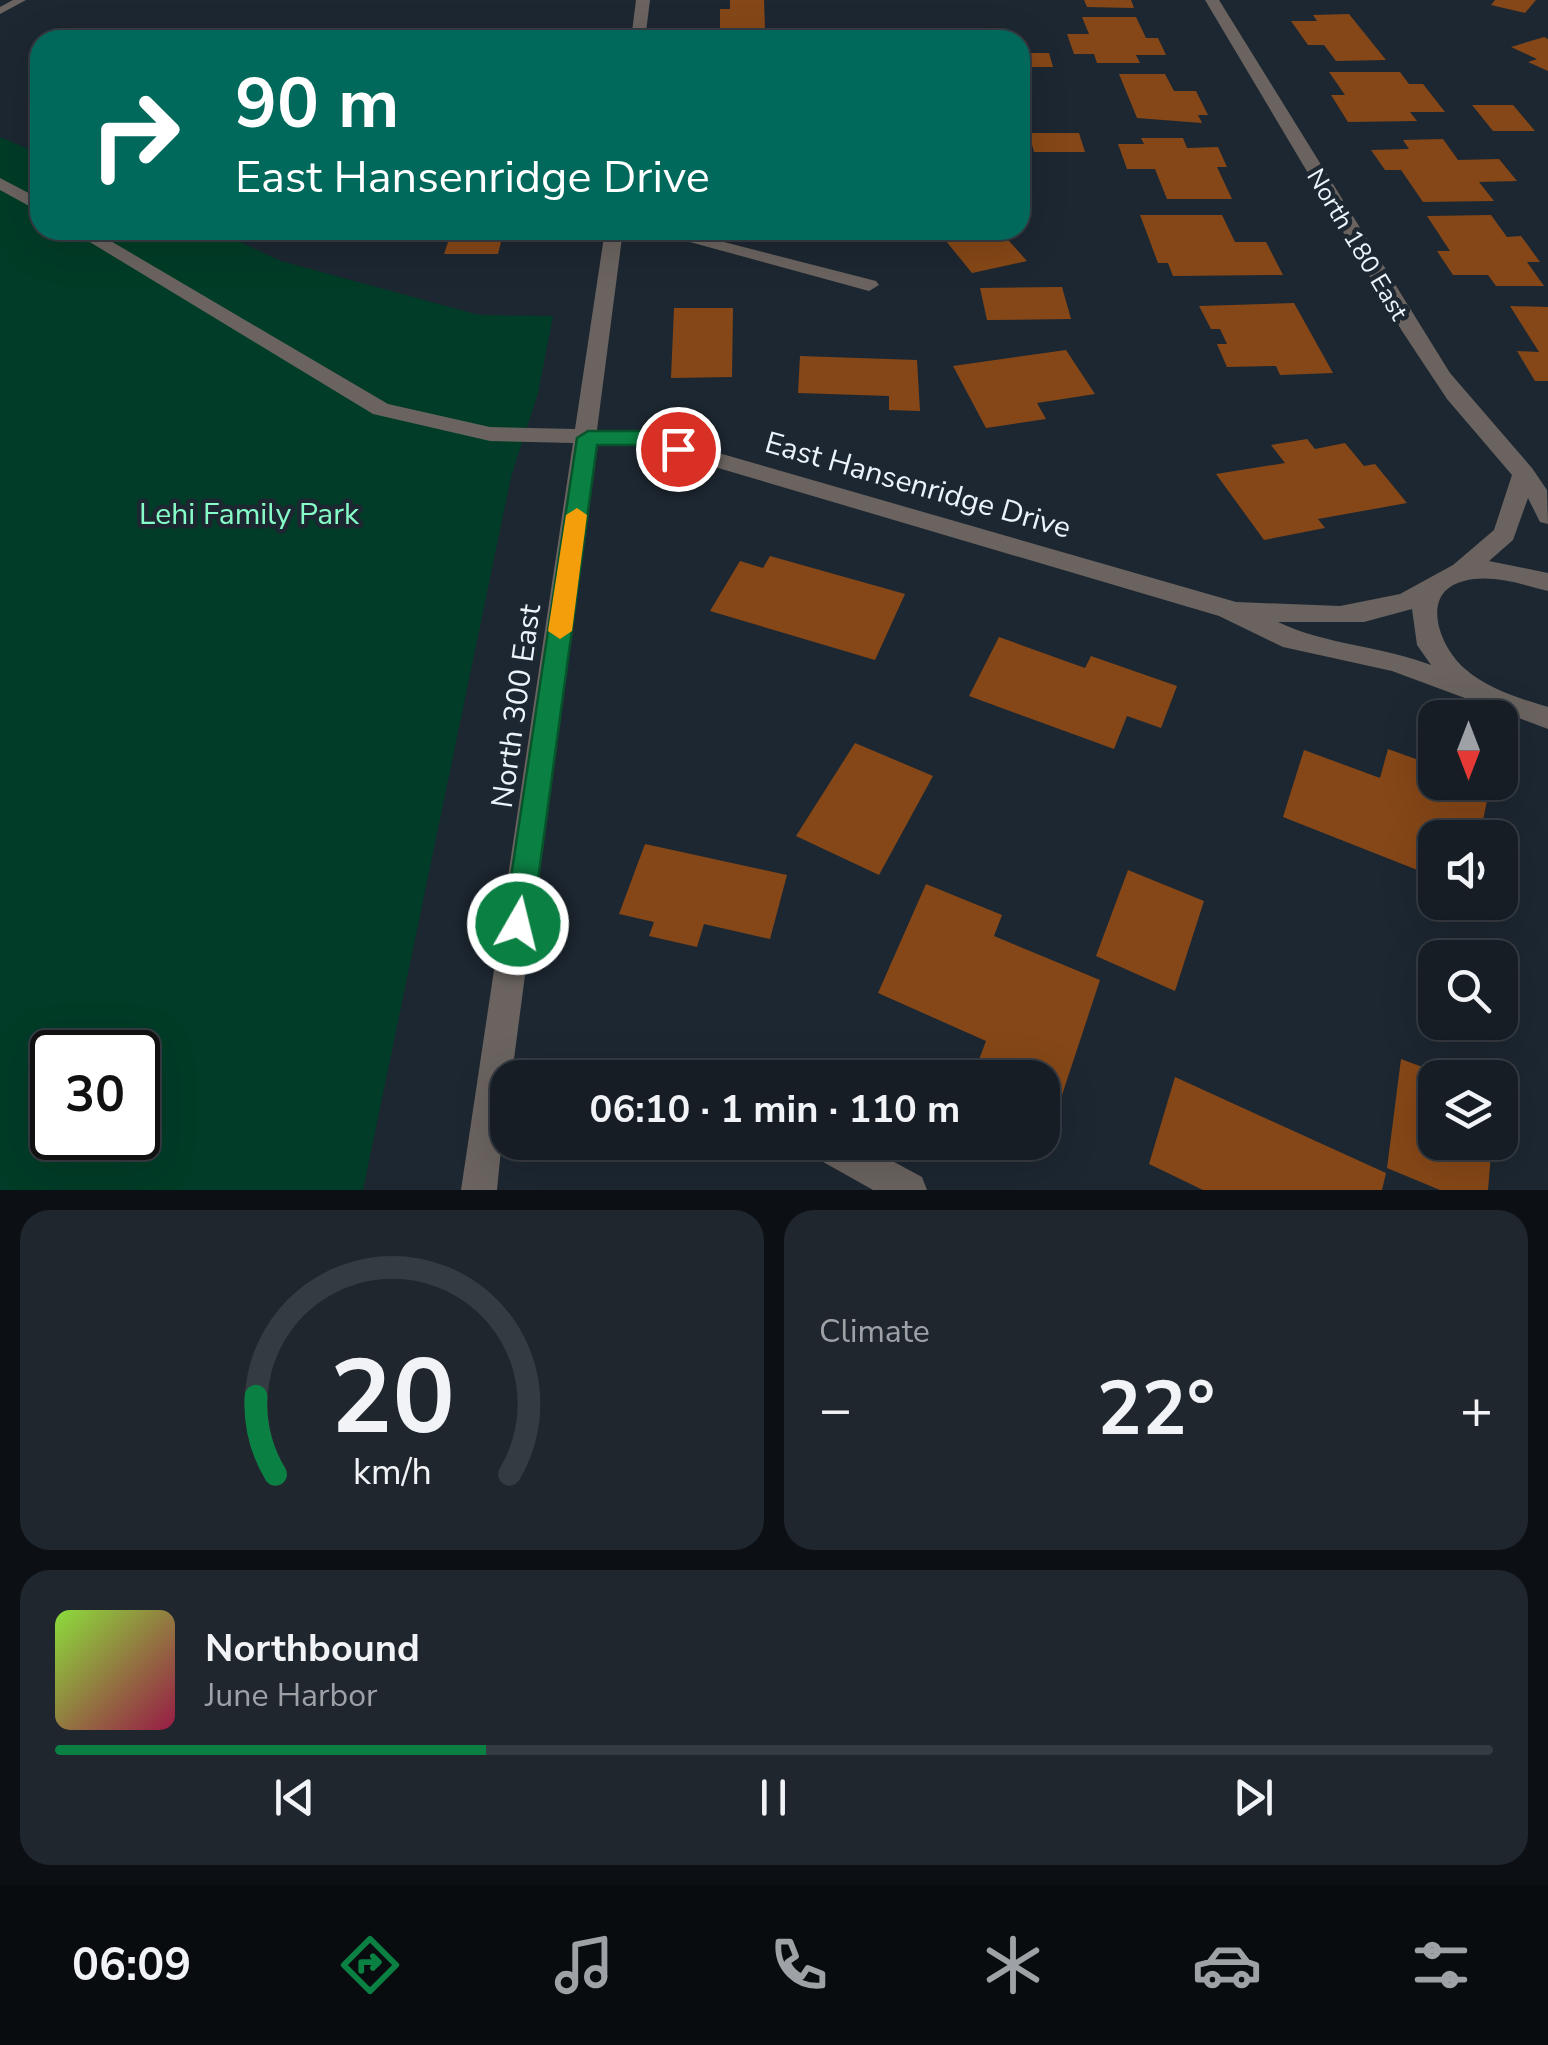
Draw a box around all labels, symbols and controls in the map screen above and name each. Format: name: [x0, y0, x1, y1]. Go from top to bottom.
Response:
text: 90 m: [235, 56, 399, 152]
icon: right: [70, 70, 200, 200]
text: East Hansenridge Drive: [235, 147, 710, 208]
street label: North 180 East: [1299, 162, 1416, 327]
pin: [636, 407, 721, 492]
icon: arrive: [651, 422, 706, 477]
street label: East Hansenridge Drive: [760, 422, 1076, 549]
park label: Lehi Family Park: [139, 494, 360, 535]
street label: North 300 East: [482, 601, 551, 811]
north arrow: [1418, 700, 1518, 800]
map controls: [1418, 700, 1518, 1160]
button: sound: [1418, 820, 1518, 920]
position arrow: [466, 872, 570, 976]
button: search: [1418, 940, 1518, 1040]
speed limit sign: 30: [30, 1030, 160, 1160]
button: layers: [1418, 1060, 1518, 1160]
text: 06:10 · 1 min · 110 m: [590, 1084, 960, 1135]
text: Climate: [819, 1310, 930, 1353]
text: 20: [330, 1327, 454, 1469]
text: 22°: [1097, 1358, 1215, 1460]
text: −: [819, 1372, 852, 1447]
text: +: [1460, 1372, 1493, 1447]
text: km/h: [353, 1448, 431, 1497]
text: Northbound: [205, 1623, 420, 1674]
text: June Harbor: [205, 1674, 377, 1717]
icon: previous: [267, 1770, 322, 1825]
icon: pause: [746, 1770, 801, 1825]
icon: next: [1226, 1770, 1281, 1825]
icon: directions: [335, 1930, 405, 2000]
icon: music: [549, 1930, 619, 2000]
icon: phone: [764, 1930, 834, 2000]
icon: climate: [978, 1930, 1048, 2000]
icon: car: [1192, 1930, 1262, 2000]
icon: filters: [1406, 1930, 1476, 2000]
text: 06:09: [72, 1935, 191, 1996]

